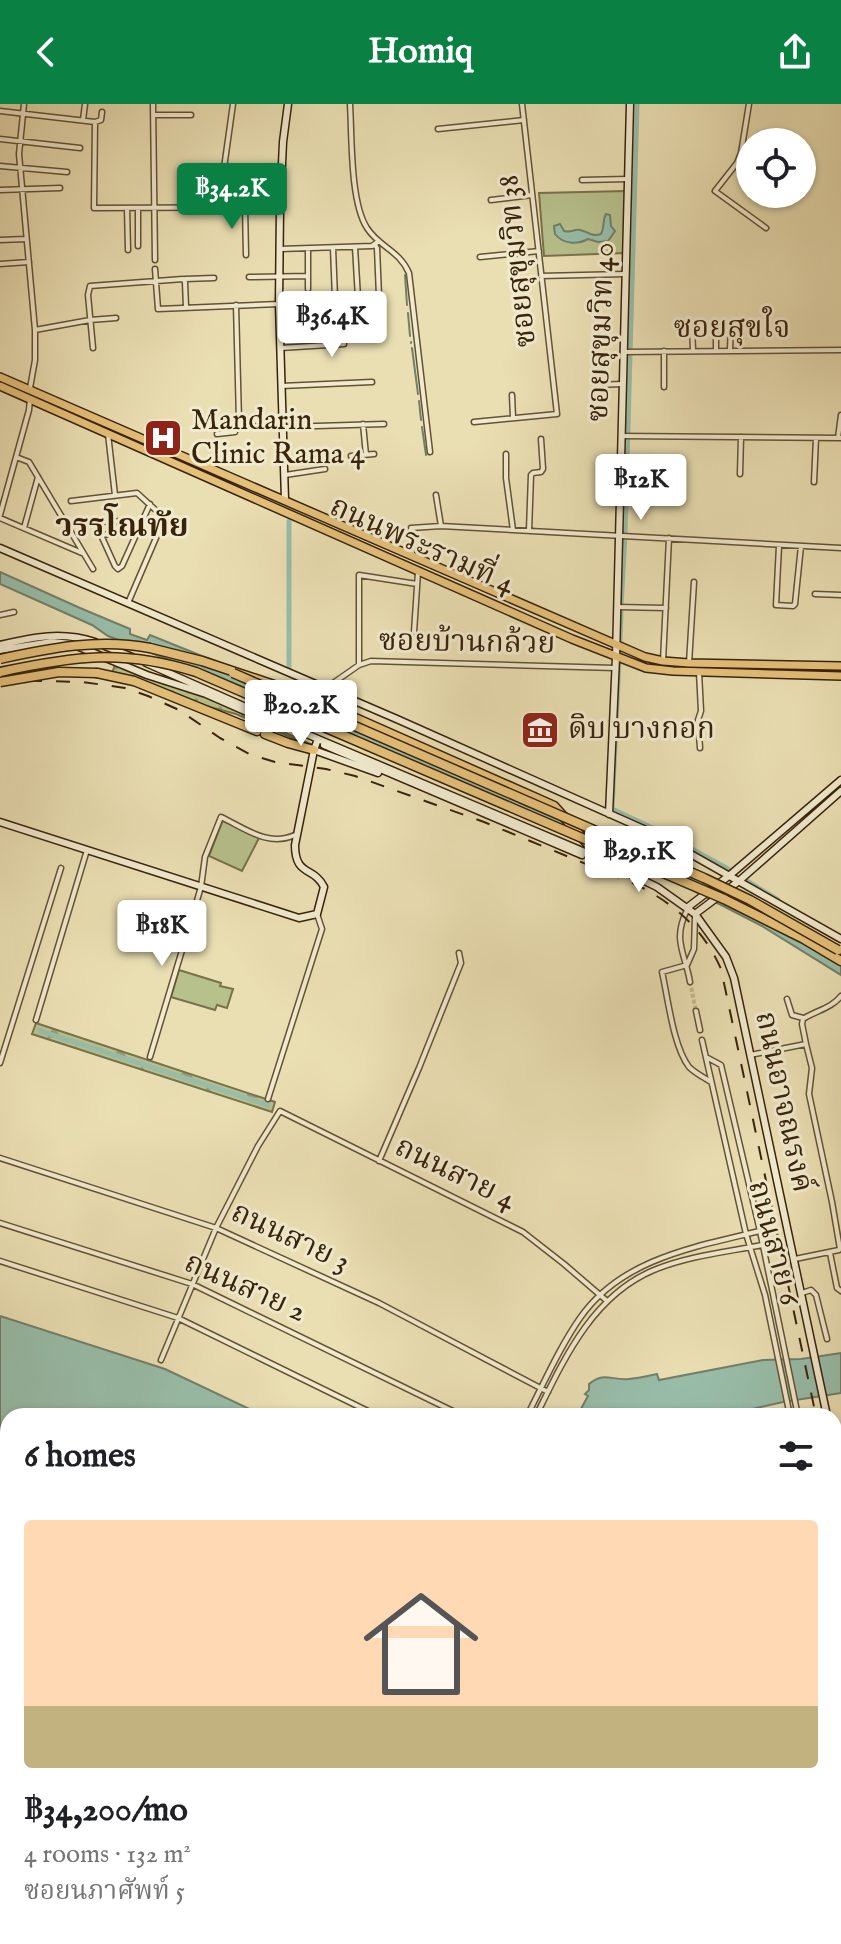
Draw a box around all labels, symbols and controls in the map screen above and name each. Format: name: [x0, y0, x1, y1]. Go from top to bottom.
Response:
text: Homiq: [368, 29, 473, 75]
icon: back: [24, 30, 68, 74]
icon: share: [773, 30, 817, 74]
map controls: [736, 128, 816, 208]
button: locate: [736, 128, 816, 208]
pin: ฿34.2K: [167, 163, 297, 231]
text: ฿34.2K: [195, 172, 269, 205]
street label: ซอยสุขุมวิท 38: [490, 173, 546, 349]
street label: ซอยสุขุมวิท 40: [580, 242, 624, 422]
pin: ฿36.4K: [267, 291, 397, 359]
text: ฿36.4K: [296, 300, 368, 333]
street label: ซอยสุขใจ: [674, 306, 790, 348]
place label: Mandarin Clinic Rama 4: [191, 402, 365, 474]
hospital icon: Mandarin Clinic Rama 4: [142, 417, 184, 459]
pin: ฿12K: [594, 454, 688, 522]
text: ฿12K: [613, 463, 669, 496]
street label: ถนนพระรามที่ 4: [323, 484, 523, 604]
district label: วรรโณทัย: [55, 503, 189, 548]
street label: ซอยบ้านกล้วย: [378, 622, 556, 664]
pin: ฿20.2K: [236, 680, 366, 748]
text: ฿20.2K: [263, 689, 339, 722]
museum icon: ดิบ บางกอก: [519, 709, 561, 751]
place label: ดิบ บางกอก: [568, 711, 715, 749]
pin: ฿29.1K: [574, 826, 704, 894]
text: ฿29.1K: [603, 835, 675, 868]
pin: ฿18K: [115, 900, 209, 968]
text: ฿18K: [135, 909, 189, 942]
street label: ถนนอาจณรงค์: [745, 1008, 821, 1196]
street label: ถนนสาย 4: [388, 1128, 522, 1220]
street label: ถนนสาย 6: [738, 1176, 808, 1311]
street label: ถนนสาย 3: [225, 1194, 355, 1282]
street label: ถนนสาย 2: [178, 1244, 312, 1332]
icon: filters: [774, 1434, 818, 1478]
text: 6 homes: [24, 1435, 136, 1478]
icon: home: [349, 1572, 493, 1716]
text: ฿34,200/mo: [24, 1789, 188, 1832]
text: 4 rooms · 132 m²: [24, 1838, 191, 1871]
text: ซอยนภาศัพท์ 5: [24, 1875, 185, 1908]

